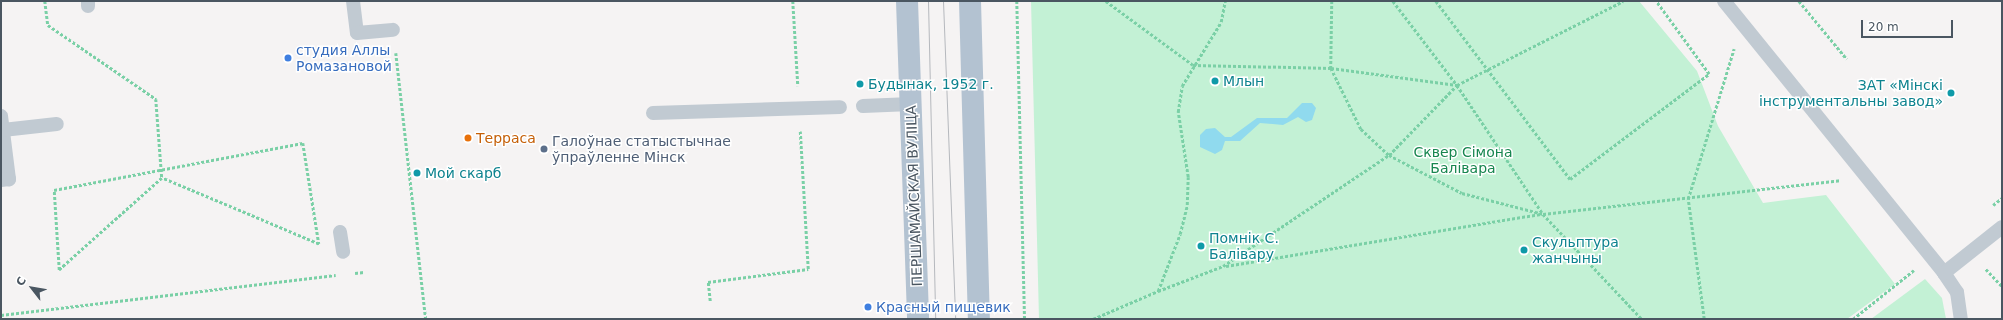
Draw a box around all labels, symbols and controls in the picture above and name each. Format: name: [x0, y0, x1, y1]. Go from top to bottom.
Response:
scale bar: [1863, 12, 1955, 38]
text: 20 m: [1868, 20, 1899, 34]
place label: студия Аллы Ромазановой: [296, 42, 392, 74]
marker: студия Аллы Ромазановой: [283, 53, 293, 63]
place label: Млын: [1223, 73, 1264, 89]
place label: Будынак, 1952 г.: [868, 76, 994, 92]
marker: Млын: [1210, 76, 1220, 86]
place label: ЗАТ «Мінскі інструментальны завод»: [1759, 77, 1943, 110]
marker: Будынак, 1952 г.: [855, 79, 865, 89]
marker: ЗАТ «Мінскі інструментальны завод»: [1946, 88, 1956, 98]
street label: ПЕРШАМАЙСКАЯ ВУЛІЦА: [902, 105, 926, 287]
place label: Терраса: [476, 130, 536, 146]
marker: Терраса: [463, 133, 473, 143]
place label: Галоўнае статыстычнае ўпраўленне Мінск: [552, 133, 731, 166]
marker: Галоўнае статыстычнае ўпраўленне Мінск: [539, 144, 549, 154]
park label: Сквер Сімона Балівара: [1414, 144, 1512, 176]
place label: Мой скарб: [425, 165, 501, 181]
marker: Мой скарб: [412, 168, 422, 178]
place label: Помнік С. Балівару: [1209, 230, 1279, 262]
place label: Скульптура жанчыны: [1532, 234, 1619, 266]
marker: Помнік С. Балівару: [1196, 241, 1206, 251]
marker: Скульптура жанчыны: [1519, 245, 1529, 255]
north arrow: [12, 268, 52, 308]
text: С: [14, 275, 29, 288]
place label: Красный пищевик: [876, 299, 1011, 315]
marker: Красный пищевик: [863, 302, 873, 312]

